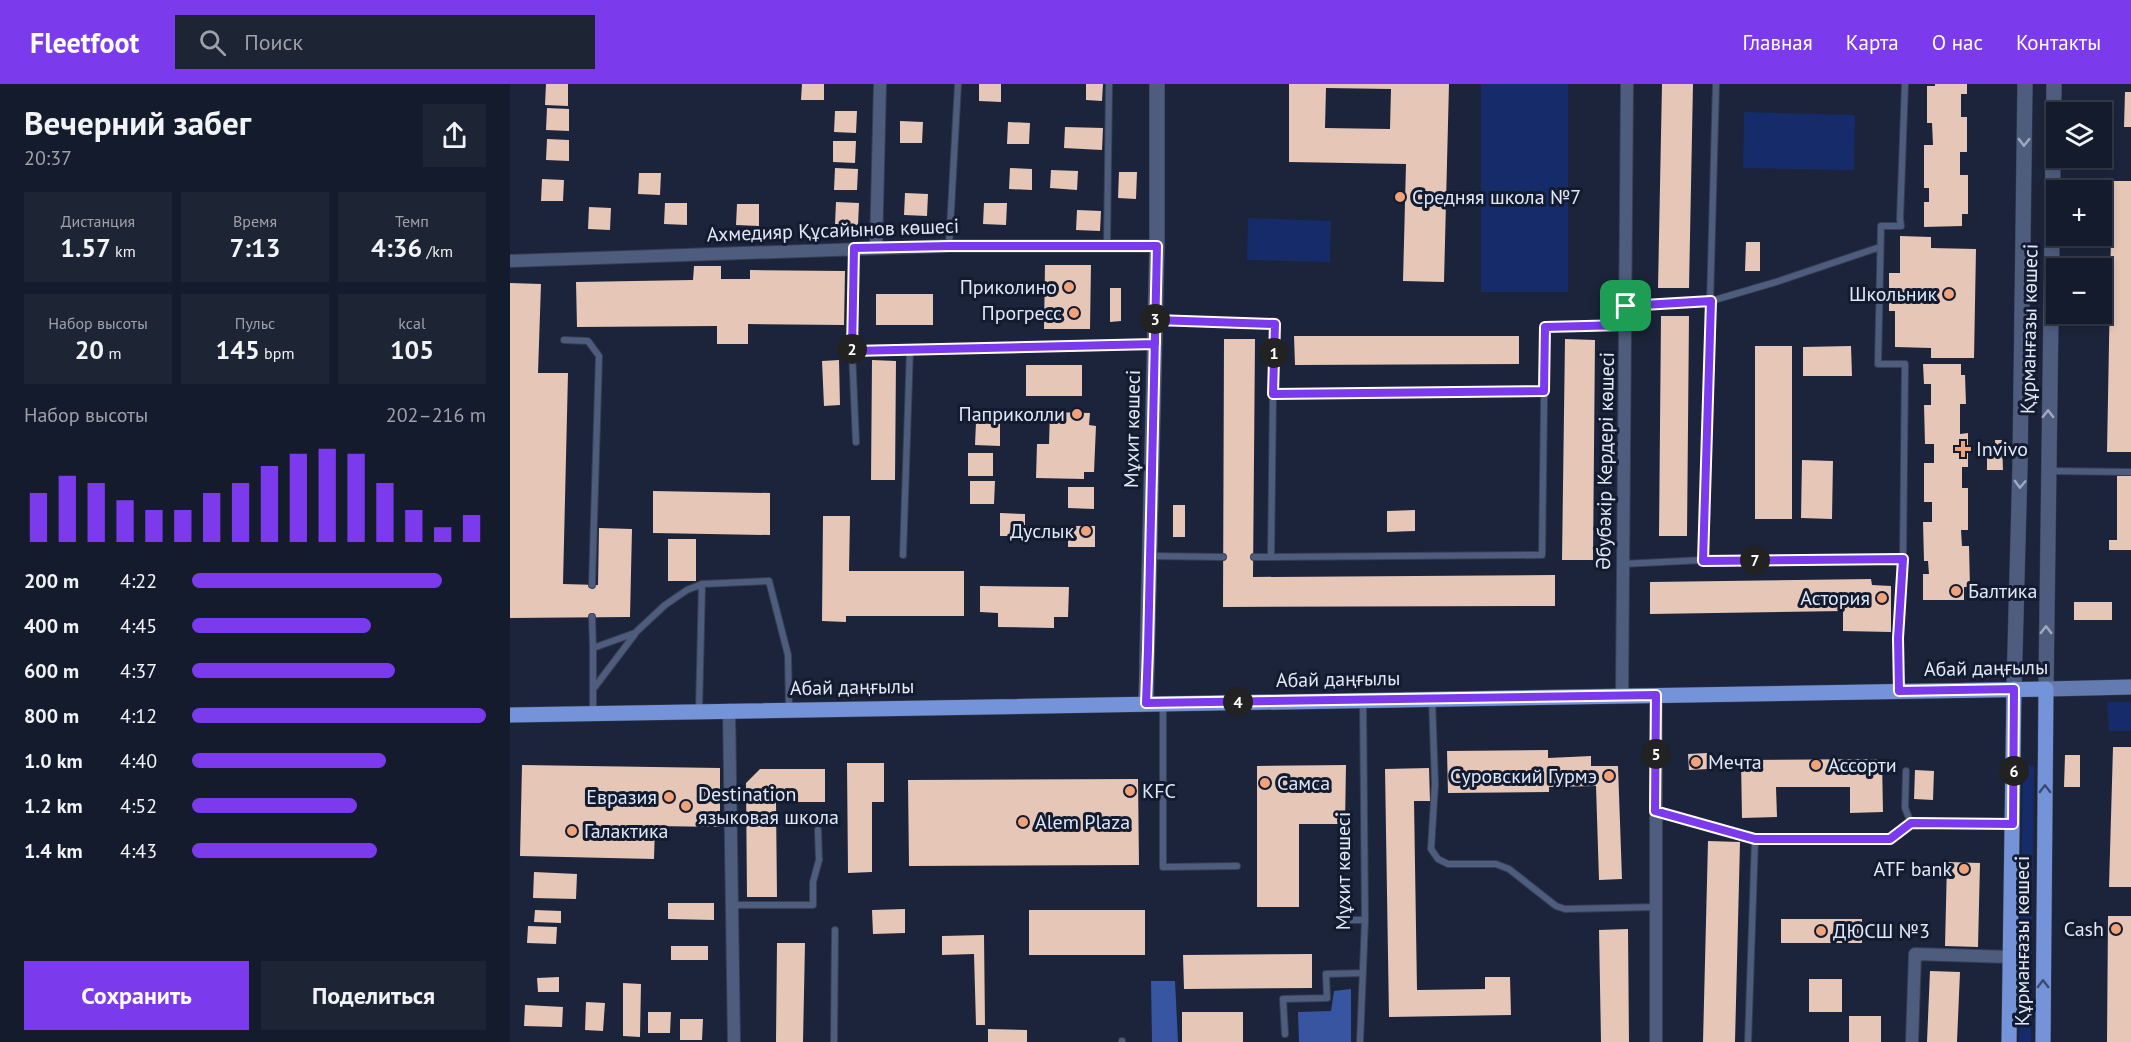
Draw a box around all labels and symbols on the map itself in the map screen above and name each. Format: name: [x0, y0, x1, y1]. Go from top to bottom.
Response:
one-way arrow: [2018, 138, 2030, 147]
place label: Средняя школа №7: [1412, 184, 1581, 210]
marker: Средняя школа №7: [1393, 190, 1407, 204]
street label: Ахмедияр Құсайынов көшесі: [706, 213, 960, 247]
street label: Құрманғазы көшесі: [2015, 244, 2043, 414]
place label: Приколино: [960, 274, 1057, 300]
marker: Приколино: [1062, 280, 1076, 294]
pin: [1600, 280, 1651, 331]
place label: Школьник: [1849, 281, 1937, 307]
marker: Школьник: [1942, 287, 1956, 301]
place label: Прогресс: [982, 300, 1062, 326]
pin: 3: [1140, 304, 1170, 334]
marker: Прогресс: [1067, 306, 1081, 320]
pin: 2: [837, 334, 867, 364]
pin: 1: [1259, 338, 1289, 368]
street label: Әбубәкір Кердері көшесі: [1590, 352, 1620, 570]
street label: Мұхит көшесі: [1118, 370, 1146, 488]
place label: Паприколли: [958, 401, 1065, 427]
marker: Паприколли: [1070, 407, 1084, 421]
one-way arrow: [2042, 410, 2054, 419]
place label: Invivo: [1976, 436, 2028, 462]
marker: Invivo: [1954, 440, 1972, 458]
one-way arrow: [2014, 480, 2026, 489]
place label: Дуслык: [1010, 518, 1074, 544]
marker: Дуслык: [1079, 524, 1093, 538]
pin: 7: [1740, 545, 1770, 575]
place label: Балтика: [1968, 578, 2037, 604]
marker: Балтика: [1949, 584, 1963, 598]
place label: Астория: [1800, 585, 1870, 611]
marker: Астория: [1875, 591, 1889, 605]
one-way arrow: [2040, 626, 2052, 635]
street label: Абай даңғылы: [1924, 654, 2048, 682]
street label: Абай даңғылы: [1276, 665, 1400, 693]
street label: Абай даңғылы: [790, 673, 914, 701]
pin: 4: [1223, 687, 1253, 717]
pin: 5: [1641, 739, 1671, 769]
place label: Мечта: [1708, 749, 1762, 775]
place label: Ассорти: [1828, 752, 1897, 778]
marker: Мечта: [1689, 755, 1703, 769]
pin: 6: [1999, 756, 2029, 786]
marker: Ассорти: [1809, 758, 1823, 772]
place label: Суровский Гурмэ: [1450, 763, 1597, 789]
marker: Суровский Гурмэ: [1602, 769, 1616, 783]
place label: Самса: [1277, 770, 1330, 796]
marker: Самса: [1258, 776, 1272, 790]
place label: KFC: [1142, 778, 1176, 804]
place label: Destination языковая школа: [698, 781, 839, 830]
place label: Евразия: [586, 784, 657, 810]
marker: KFC: [1123, 784, 1137, 798]
one-way arrow: [2039, 784, 2051, 793]
marker: Евразия: [662, 790, 676, 804]
marker: Destination языковая школа: [679, 799, 693, 813]
place label: Alem Plaza: [1035, 809, 1130, 835]
street label: Мұхит көшесі: [1330, 812, 1356, 930]
marker: Alem Plaza: [1016, 815, 1030, 829]
place label: Галактика: [584, 818, 668, 844]
marker: Галактика: [565, 824, 579, 838]
place label: ATF bank: [1874, 856, 1952, 882]
street label: Құрманғазы көшесі: [2009, 856, 2035, 1026]
marker: ATF bank: [1957, 862, 1971, 876]
place label: Cash: [2064, 916, 2104, 942]
place label: ДЮСШ №3: [1833, 918, 1930, 944]
marker: Cash: [2109, 922, 2123, 936]
marker: ДЮСШ №3: [1814, 924, 1828, 938]
one-way arrow: [2037, 979, 2049, 988]

